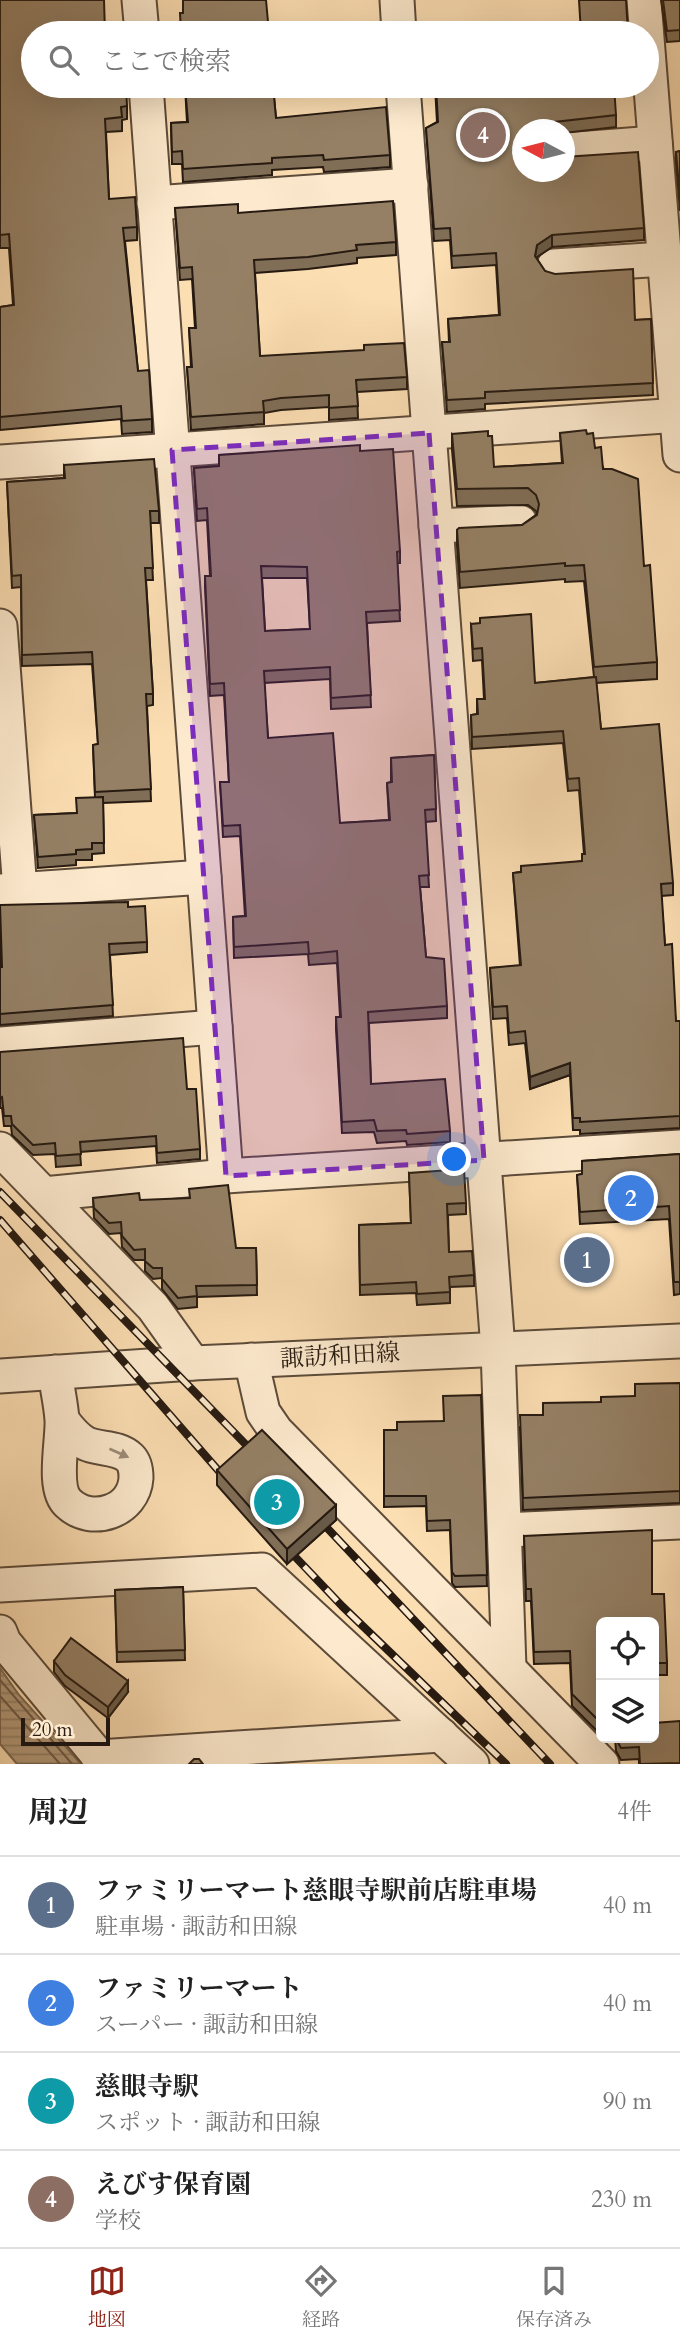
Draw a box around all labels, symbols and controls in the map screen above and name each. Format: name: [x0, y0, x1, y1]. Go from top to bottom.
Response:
search box: [21, 21, 659, 98]
icon: search: [45, 41, 83, 79]
text: ここで検索: [101, 44, 231, 79]
pin: 4: [460, 109, 506, 161]
north arrow: [512, 119, 575, 182]
your location: [437, 1142, 471, 1176]
pin: 2: [608, 1172, 654, 1224]
pin: 1: [564, 1234, 610, 1286]
street label: 諏訪和田線: [279, 1336, 401, 1376]
one-way arrow: [109, 1447, 129, 1459]
pin: 3: [254, 1476, 300, 1528]
map controls: [596, 1617, 659, 1743]
button: locate: [596, 1617, 659, 1680]
button: layers: [596, 1680, 659, 1743]
scale bar: [21, 1715, 110, 1747]
text: 20 m: [32, 1717, 73, 1743]
text: 周辺: [28, 1792, 88, 1833]
text: 4件: [617, 1796, 652, 1827]
text: ファミリーマート慈眼寺駅前店駐車場: [95, 1873, 536, 1908]
text: 1: [45, 1890, 57, 1921]
text: 40 m: [603, 1890, 652, 1921]
text: 駐車場 · 諏訪和田線: [95, 1911, 297, 1942]
text: ファミリーマート: [95, 1971, 302, 2006]
text: 2: [45, 1988, 57, 2019]
text: 40 m: [603, 1988, 652, 2019]
text: スーパー · 諏訪和田線: [95, 2009, 318, 2040]
text: 慈眼寺駅: [95, 2069, 199, 2104]
text: 3: [45, 2086, 57, 2117]
text: 90 m: [603, 2086, 652, 2117]
text: スポット · 諏訪和田線: [95, 2107, 320, 2138]
text: えびす保育園: [95, 2167, 251, 2202]
text: 4: [45, 2184, 57, 2215]
text: 230 m: [591, 2184, 652, 2215]
text: 学校: [95, 2205, 141, 2236]
tab: 地図: [88, 2262, 126, 2333]
tab: 経路: [302, 2262, 340, 2333]
tab: 保存済み: [516, 2262, 592, 2333]

